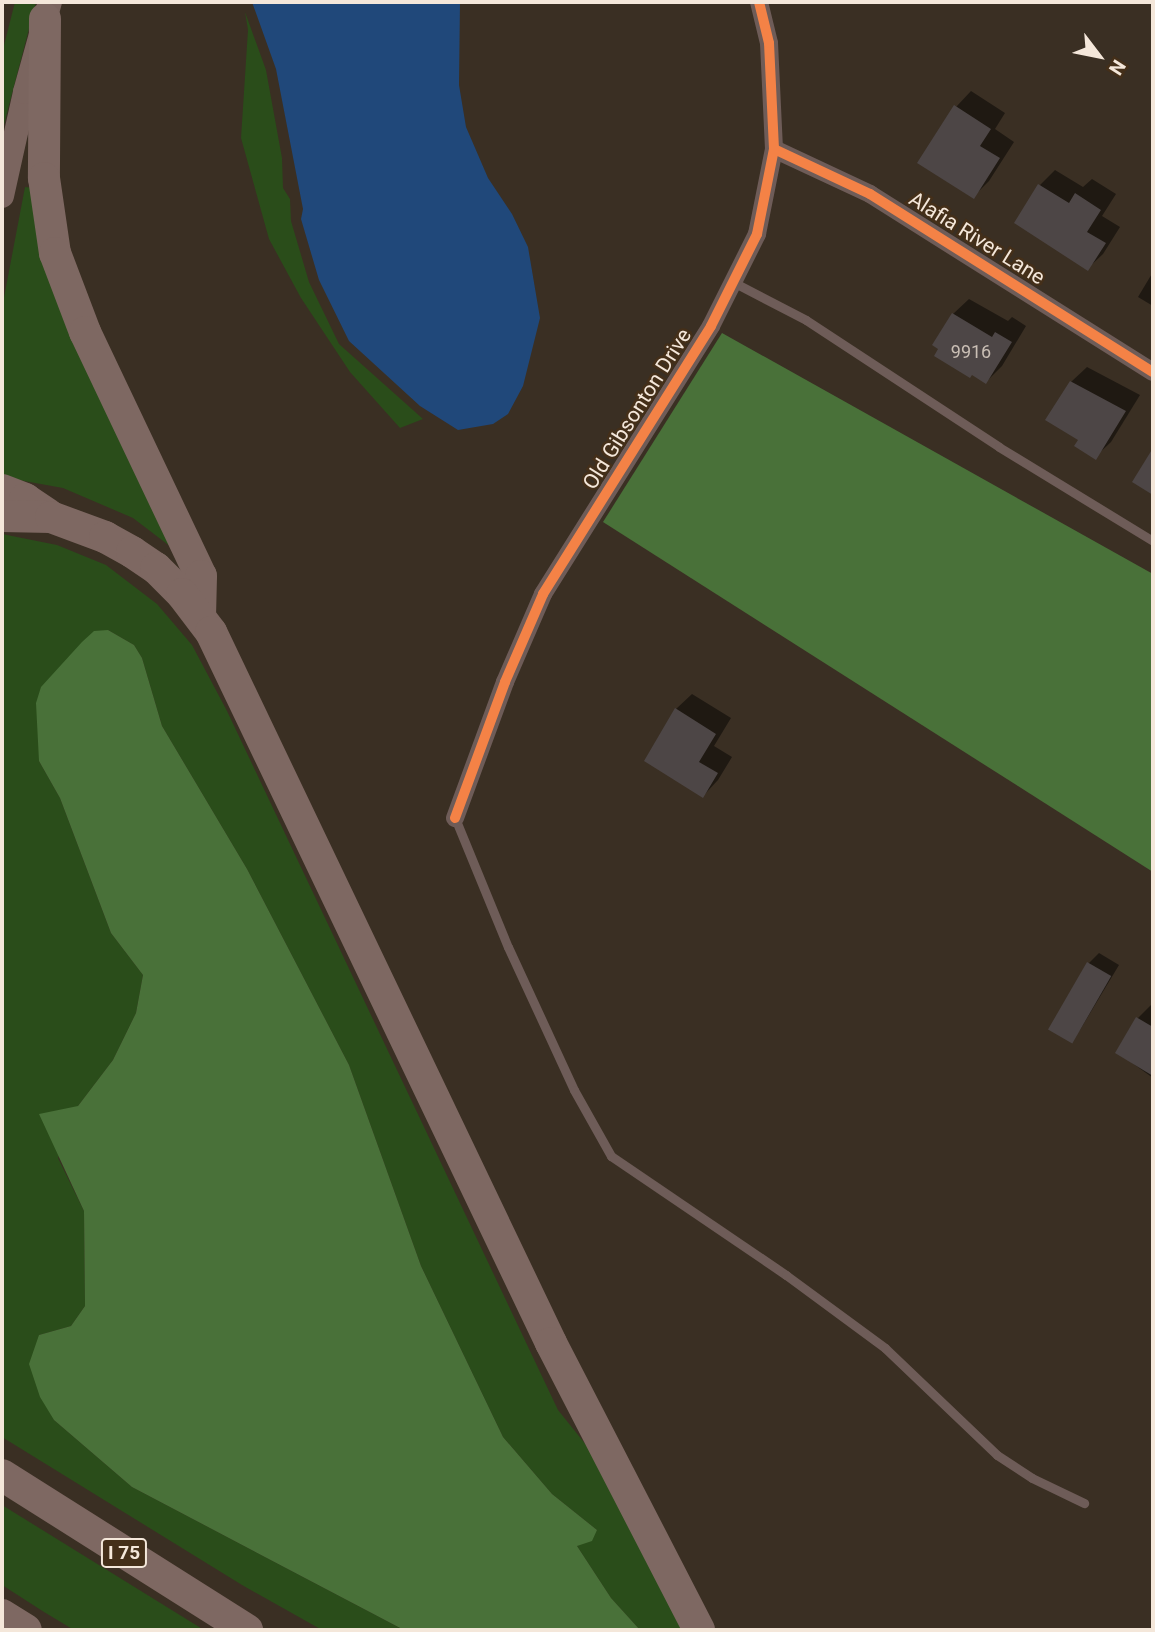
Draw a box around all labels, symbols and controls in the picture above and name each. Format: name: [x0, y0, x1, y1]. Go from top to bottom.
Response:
north arrow: [1064, 21, 1134, 91]
text: N: [1104, 56, 1131, 79]
street label: Alafia River Lane: [904, 186, 1050, 290]
street label: Old Gibsonton Drive: [577, 324, 697, 494]
house number: 9916: [951, 341, 991, 363]
road number: I 75: [100, 1538, 148, 1568]

